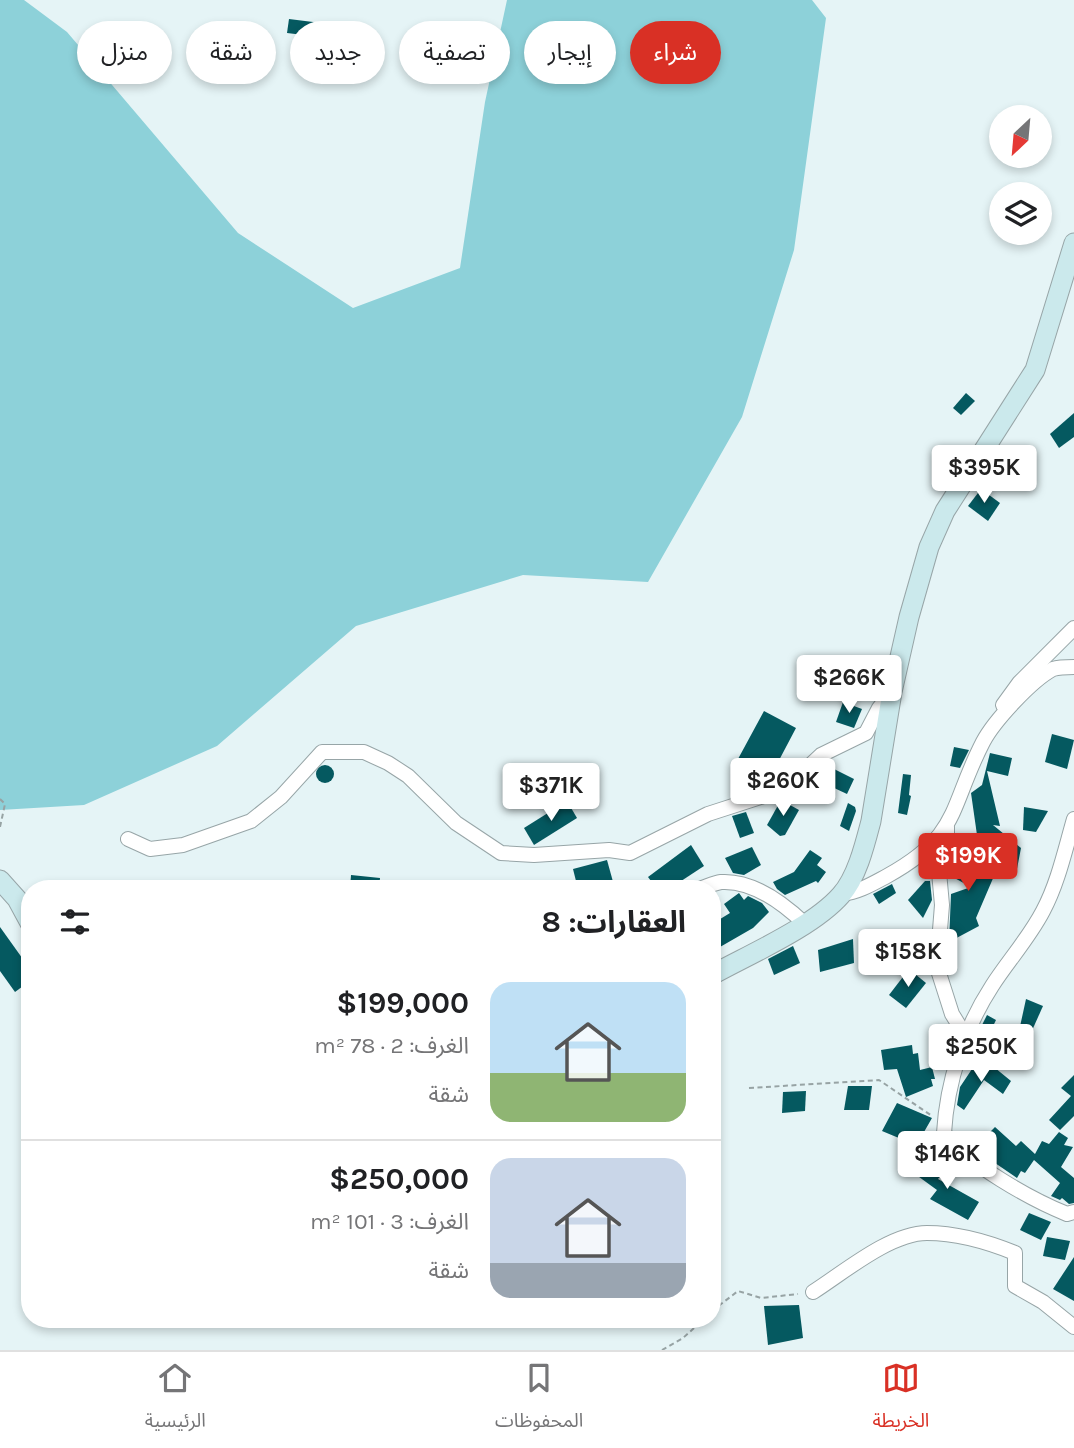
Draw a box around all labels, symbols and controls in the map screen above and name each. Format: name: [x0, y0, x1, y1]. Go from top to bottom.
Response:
chip: منزل: [77, 21, 172, 84]
chip: شقة: [186, 21, 276, 84]
chip: جديد: [290, 21, 385, 84]
chip: تصفية: [399, 21, 510, 84]
chip: إيجار: [524, 21, 616, 84]
chip: شراء: [630, 21, 721, 84]
north arrow: [989, 105, 1052, 168]
map controls: [989, 105, 1052, 245]
button: layers: [989, 182, 1052, 245]
pin: $395K: [935, 446, 1033, 505]
text: $395K: [948, 454, 1020, 481]
pin: $266K: [800, 656, 898, 715]
text: $266K: [813, 664, 885, 691]
pin: $260K: [734, 758, 832, 818]
pin: $371K: [502, 764, 600, 823]
text: $260K: [746, 767, 820, 794]
text: $371K: [519, 772, 583, 799]
pin: $199K: [919, 834, 1017, 893]
text: $199K: [934, 842, 1002, 869]
icon: filters: [56, 903, 94, 941]
text: العقارات: 8: [541, 904, 686, 940]
pin: $158K: [859, 930, 957, 989]
text: $158K: [874, 938, 942, 965]
text: $199,000: [337, 985, 469, 1021]
icon: home: [546, 1010, 630, 1094]
pin: $250K: [932, 1024, 1030, 1084]
text: الغرف: 2 · 78 m²: [314, 1032, 469, 1059]
text: $250K: [945, 1033, 1017, 1060]
text: شقة: [428, 1081, 469, 1108]
pin: $146K: [898, 1132, 996, 1191]
text: $146K: [914, 1140, 980, 1167]
text: $250,000: [329, 1161, 469, 1197]
icon: home: [546, 1186, 630, 1270]
text: الغرف: 3 · 101 m²: [310, 1208, 469, 1235]
text: شقة: [428, 1257, 469, 1284]
tab: الرئيسية: [145, 1359, 206, 1441]
tab: المحفوظات: [495, 1359, 583, 1441]
tab: الخريطة: [872, 1359, 929, 1441]

